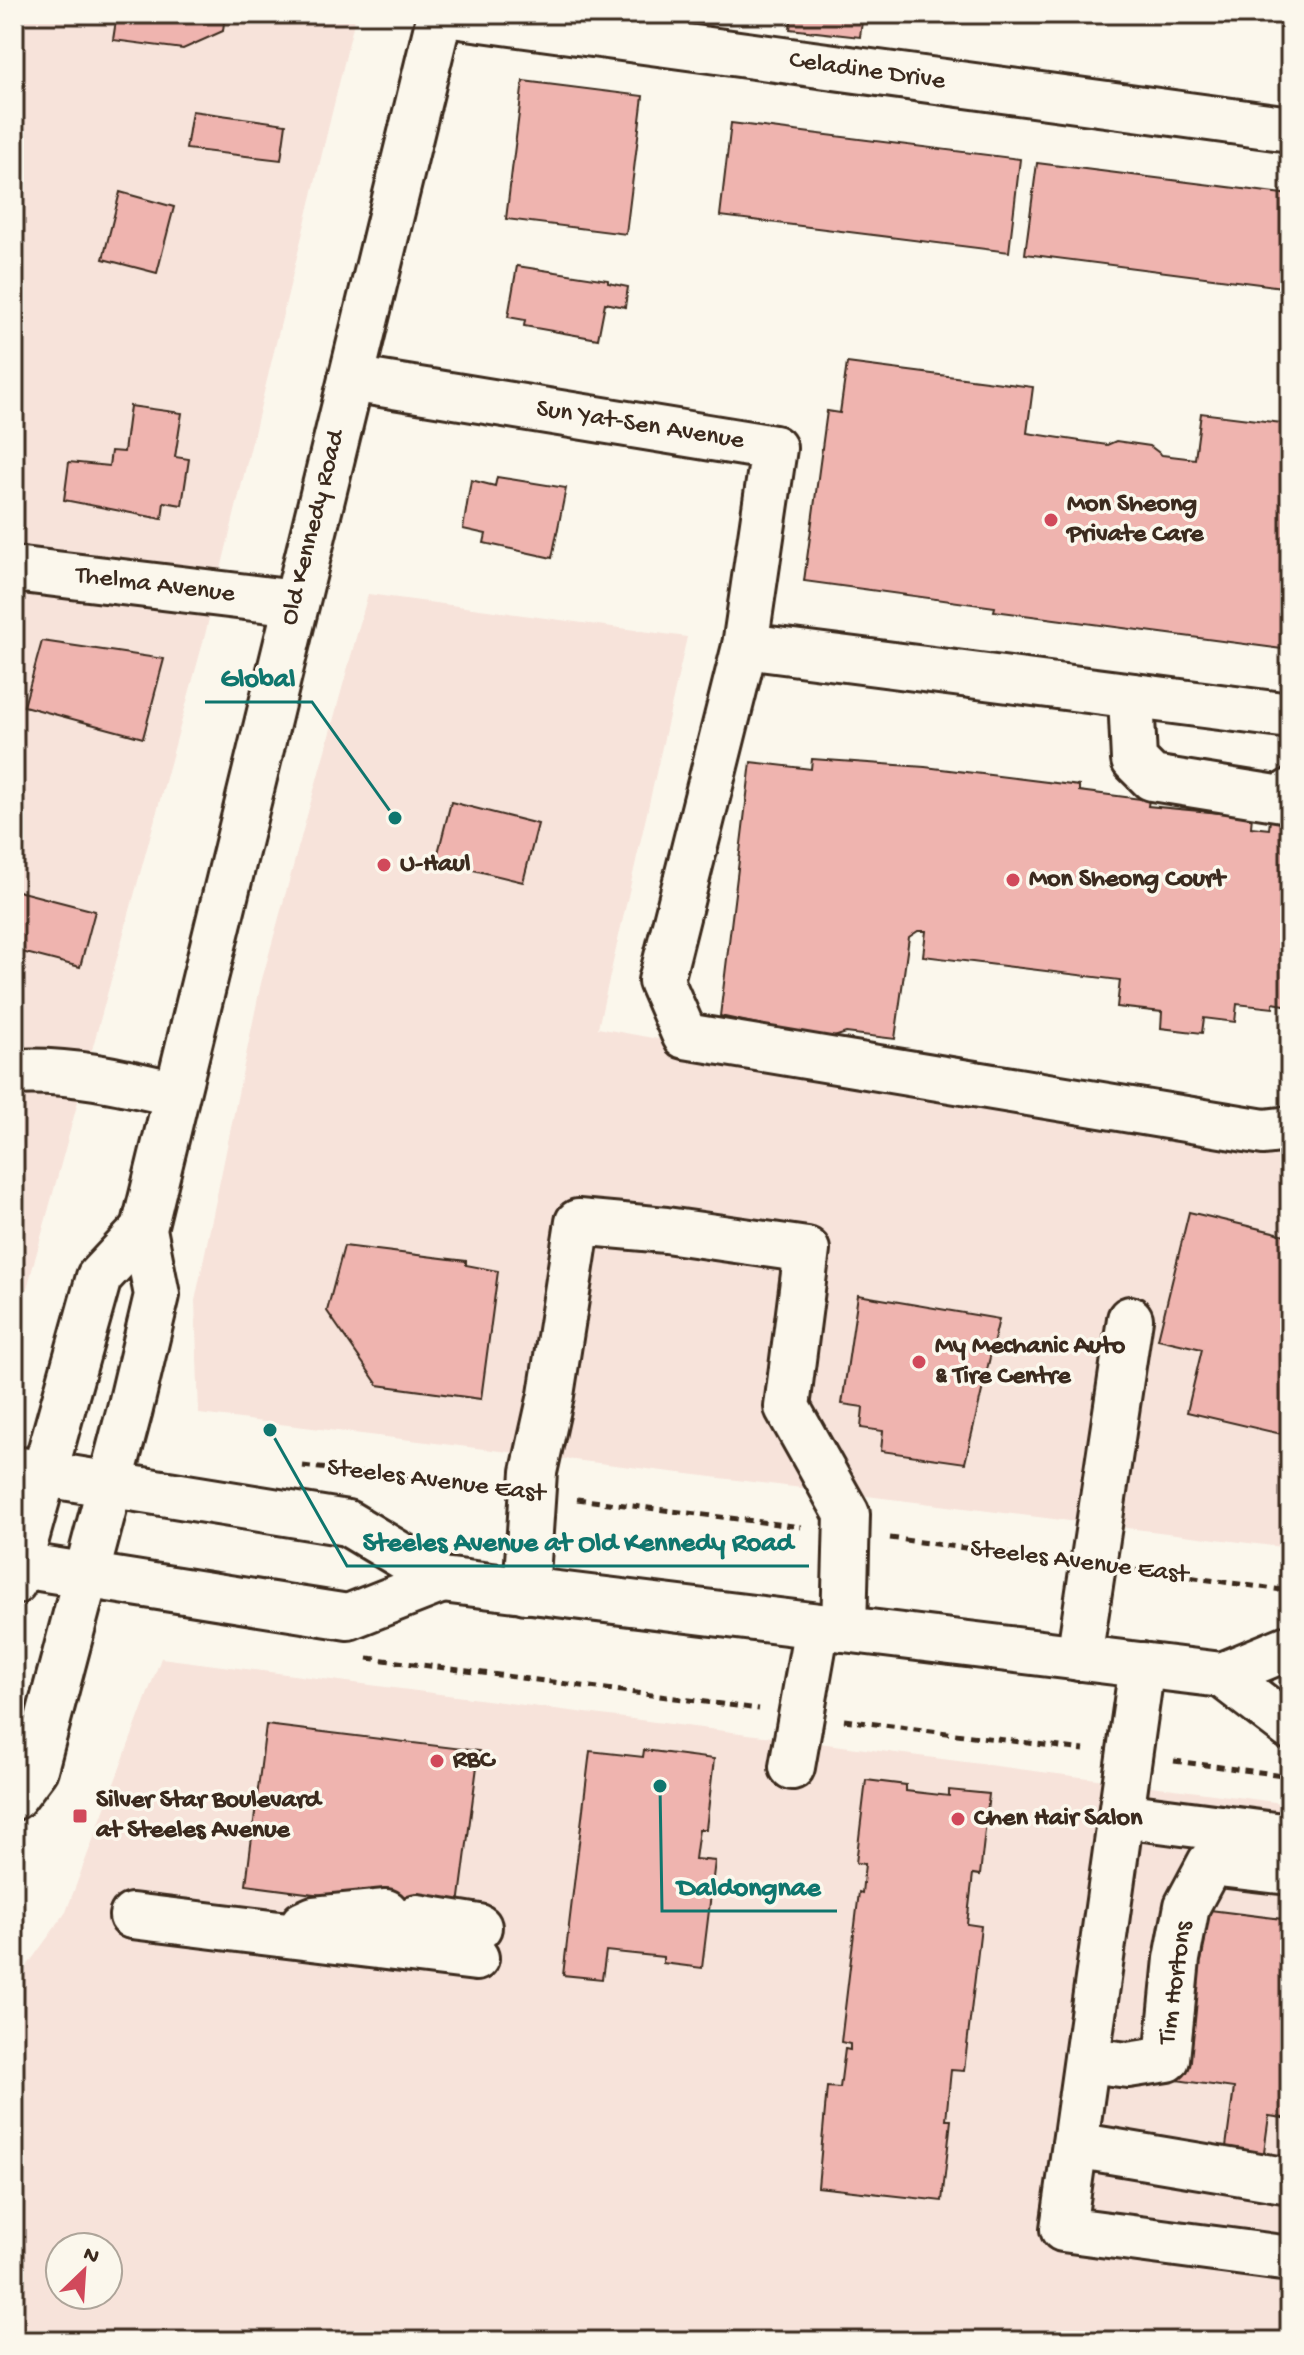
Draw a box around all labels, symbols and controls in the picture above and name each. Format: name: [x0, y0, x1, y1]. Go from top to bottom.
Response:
street label: Celadine Drive: [787, 46, 948, 98]
street label: Sun Yat-Sen Avenue: [534, 394, 747, 458]
street label: Old Kennedy Road: [275, 426, 354, 629]
place label: Mon Sheong Private Care: [1065, 490, 1205, 551]
marker: Mon Sheong Private Care: [1042, 511, 1060, 529]
street label: Thelma Avenue: [72, 561, 237, 611]
callout: Global: [205, 650, 312, 702]
text: Global: [221, 664, 295, 697]
place label: U-Haul: [400, 850, 471, 881]
marker: U-Haul: [375, 856, 393, 874]
place label: Mon Sheong Court: [1029, 865, 1227, 896]
marker: Mon Sheong Court: [1004, 871, 1022, 889]
place label: My Mechanic Auto & Tire Centre: [935, 1332, 1126, 1393]
marker: My Mechanic Auto & Tire Centre: [910, 1353, 928, 1371]
street label: Steeles Avenue East: [325, 1453, 549, 1511]
callout: Steeles Avenue at Old Kennedy Road: [347, 1514, 809, 1566]
text: Steeles Avenue at Old Kennedy Road: [363, 1528, 796, 1561]
street label: Steeles Avenue East: [968, 1534, 1192, 1592]
place label: RBC: [452, 1746, 497, 1777]
marker: RBC: [428, 1752, 446, 1770]
place label: Silver Star Boulevard at Steeles Avenue: [95, 1786, 323, 1847]
place label: Chen Hair Salon: [974, 1804, 1143, 1835]
marker: Silver Star Boulevard at Steeles Avenue: [71, 1807, 89, 1825]
marker: Chen Hair Salon: [949, 1810, 967, 1828]
callout: Daldongnae: [662, 1859, 837, 1911]
text: Daldongnae: [674, 1873, 822, 1906]
street label: Tim Hortons: [1153, 1918, 1201, 2048]
north arrow: [44, 2231, 124, 2311]
text: N: [79, 2242, 103, 2271]

